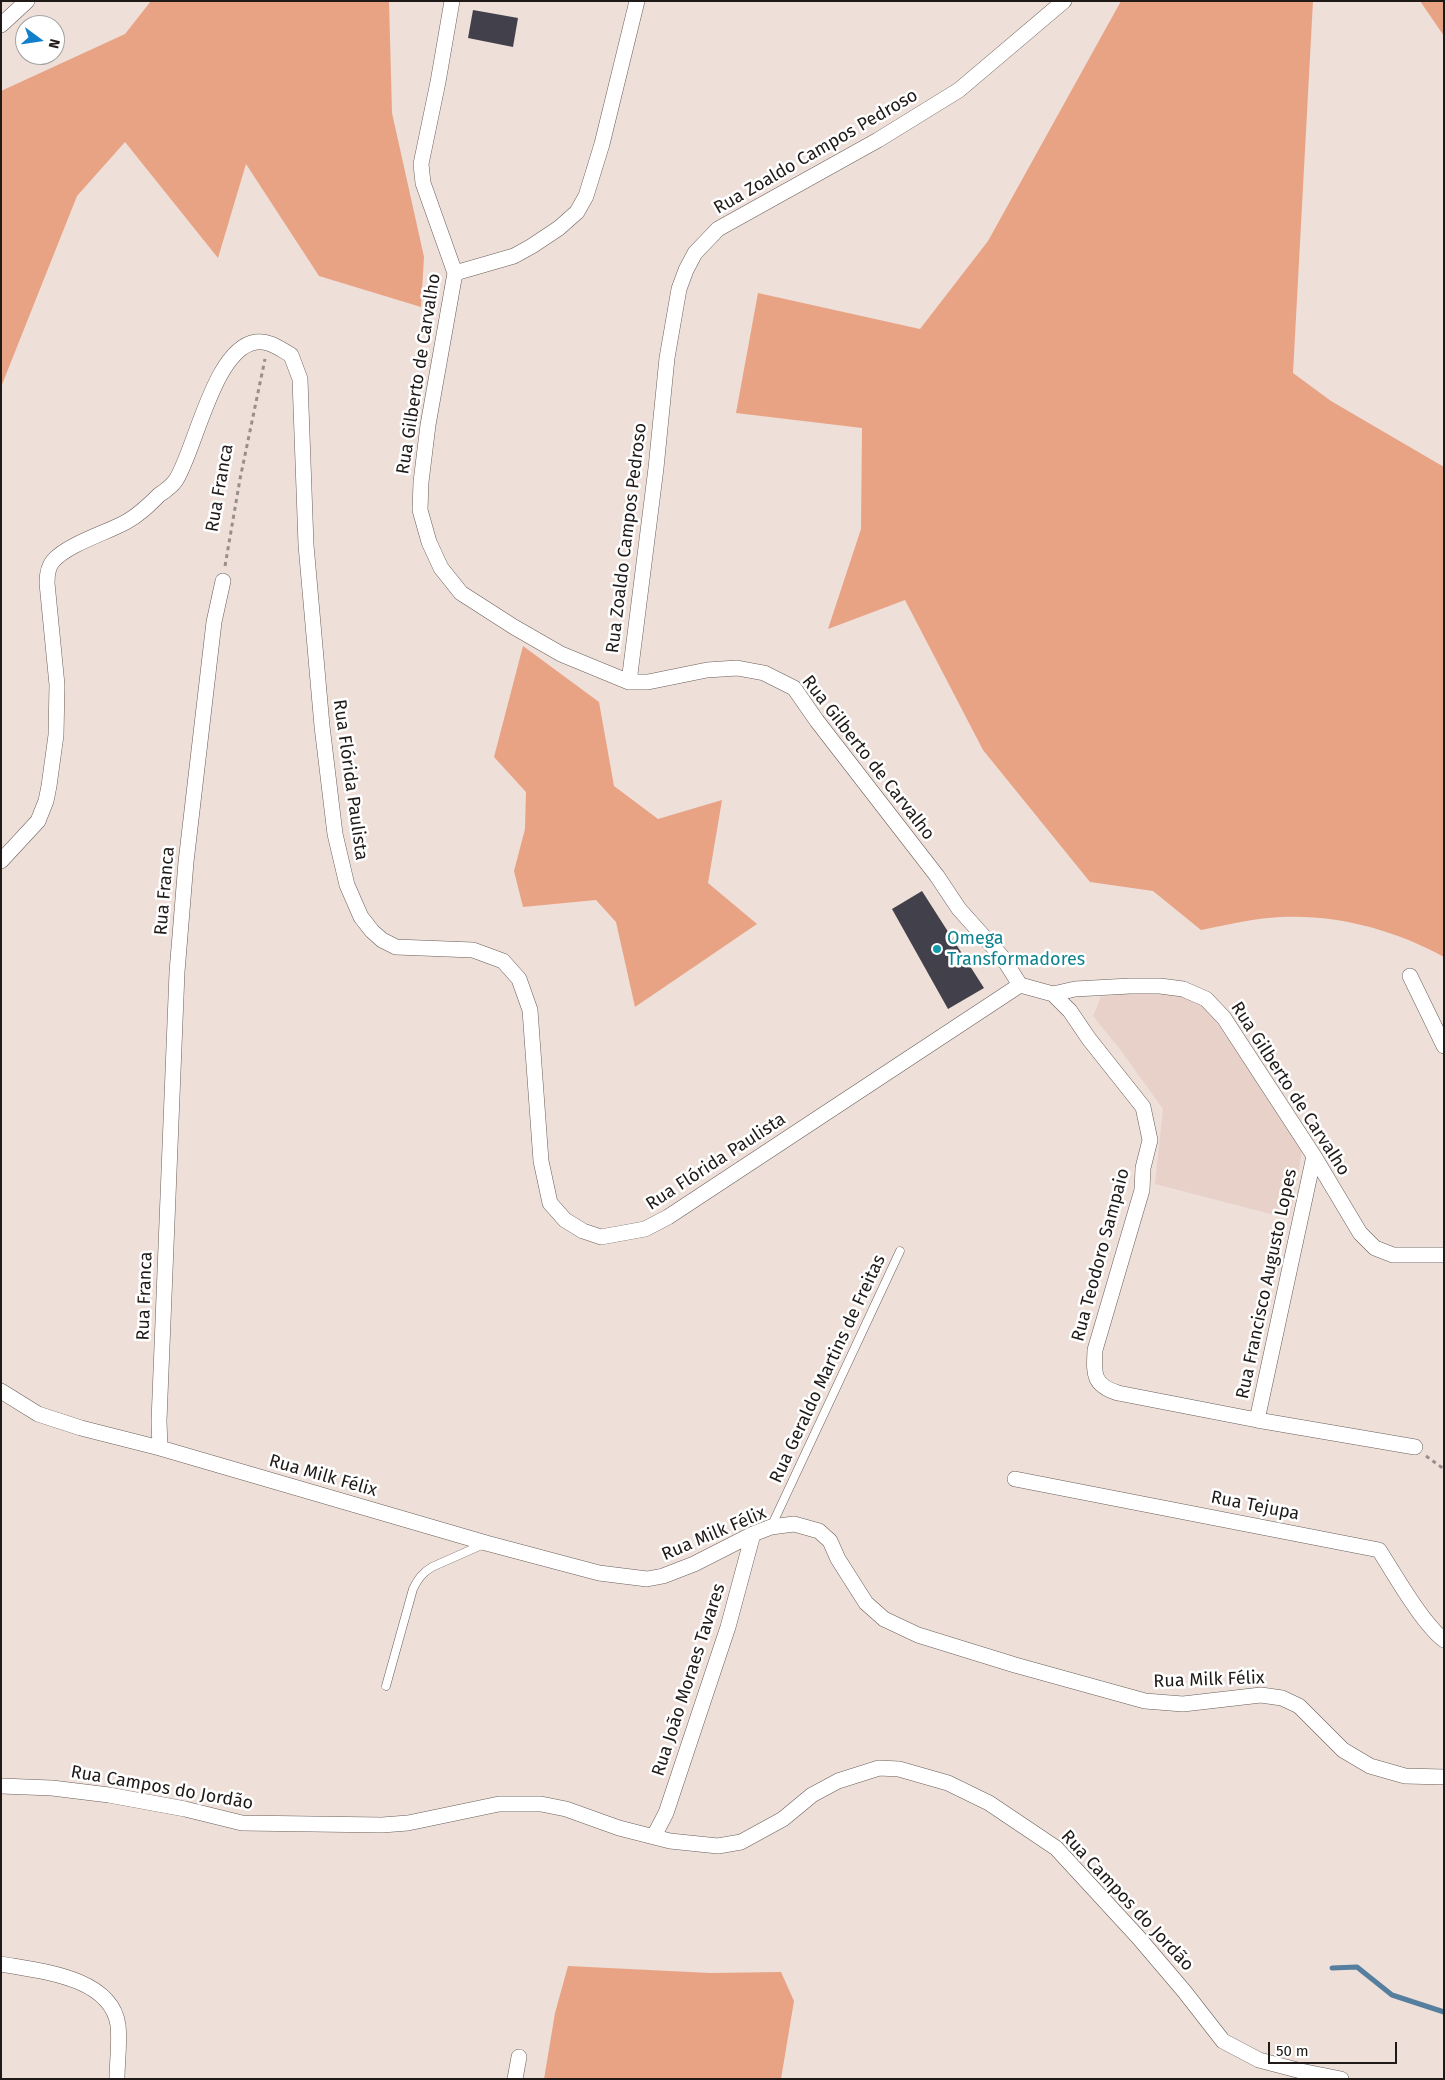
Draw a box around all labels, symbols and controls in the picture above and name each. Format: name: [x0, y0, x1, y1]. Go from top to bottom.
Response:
north arrow: [15, 15, 65, 65]
text: N: [45, 37, 63, 50]
street label: Rua Zoaldo Campos Pedroso: [710, 85, 922, 219]
street label: Rua Gilberto de Carvalho: [392, 272, 446, 476]
street label: Rua Zoaldo Campos Pedroso: [602, 422, 652, 654]
street label: Rua Franca: [202, 442, 238, 534]
street label: Rua Gilberto de Carvalho: [797, 671, 939, 845]
street label: Rua Flórida Paulista: [328, 698, 372, 862]
street label: Rua Franca: [150, 846, 180, 936]
place label: Omega Transformadores: [947, 928, 1085, 971]
marker: Omega Transformadores: [931, 943, 943, 955]
street label: Rua Gilberto de Carvalho: [1226, 998, 1354, 1180]
street label: Rua Flórida Paulista: [642, 1109, 790, 1215]
street label: Rua Teodoro Sampaio: [1067, 1166, 1135, 1344]
street label: Rua Francisco Augusto Lopes: [1232, 1167, 1302, 1401]
street label: Rua Franca: [133, 1251, 157, 1341]
street label: Rua Geraldo Martins de Freitas: [765, 1251, 891, 1487]
street label: Rua Milk Félix: [266, 1450, 380, 1502]
street label: Rua Tejupa: [1209, 1487, 1301, 1525]
street label: Rua Milk Félix: [659, 1502, 769, 1566]
street label: Rua João Moraes Tavares: [648, 1581, 730, 1779]
street label: Rua Milk Félix: [1153, 1667, 1265, 1693]
street label: Rua Campos do Jordão: [69, 1761, 255, 1815]
street label: Rua Campos do Jordão: [1056, 1826, 1198, 1976]
scale bar: [1270, 2032, 1399, 2064]
text: 50 m: [1276, 2042, 1309, 2060]

